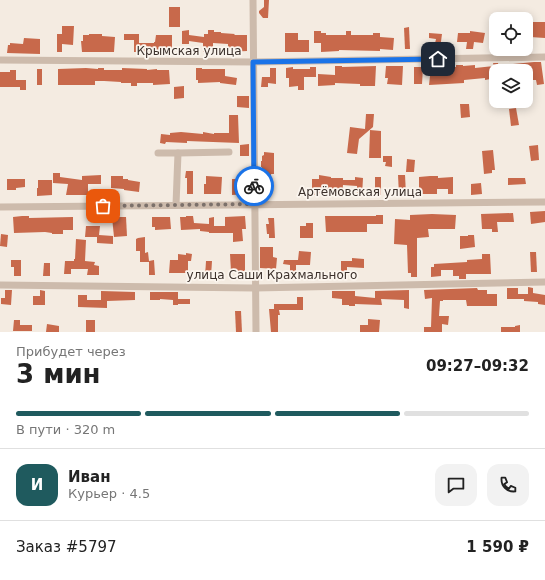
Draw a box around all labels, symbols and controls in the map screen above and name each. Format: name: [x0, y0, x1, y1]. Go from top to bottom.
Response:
map controls: [489, 12, 533, 108]
button: locate: [489, 12, 533, 56]
pin: [421, 42, 455, 76]
street label: Крымская улица: [137, 44, 242, 58]
icon: home: [427, 48, 449, 70]
button: layers: [489, 64, 533, 108]
courier: [234, 166, 274, 206]
icon: bike: [243, 175, 265, 197]
street label: Артёмовская улица: [298, 185, 422, 199]
pin: [86, 189, 120, 223]
icon: bag: [92, 195, 114, 217]
street label: улица Саши Крахмального: [187, 268, 357, 282]
text: Прибудет через: [16, 344, 126, 359]
text: 09:27–09:32: [426, 357, 529, 375]
text: 3 мин: [16, 359, 101, 389]
text: В пути · 320 m: [16, 422, 115, 437]
button: chat: [435, 464, 477, 506]
button: phone: [487, 464, 529, 506]
text: Иван: [68, 468, 111, 486]
text: И: [31, 476, 43, 494]
text: Курьер · 4.5: [68, 486, 150, 501]
text: Заказ #5797: [16, 538, 117, 556]
text: 1 590 ₽: [466, 538, 529, 556]

